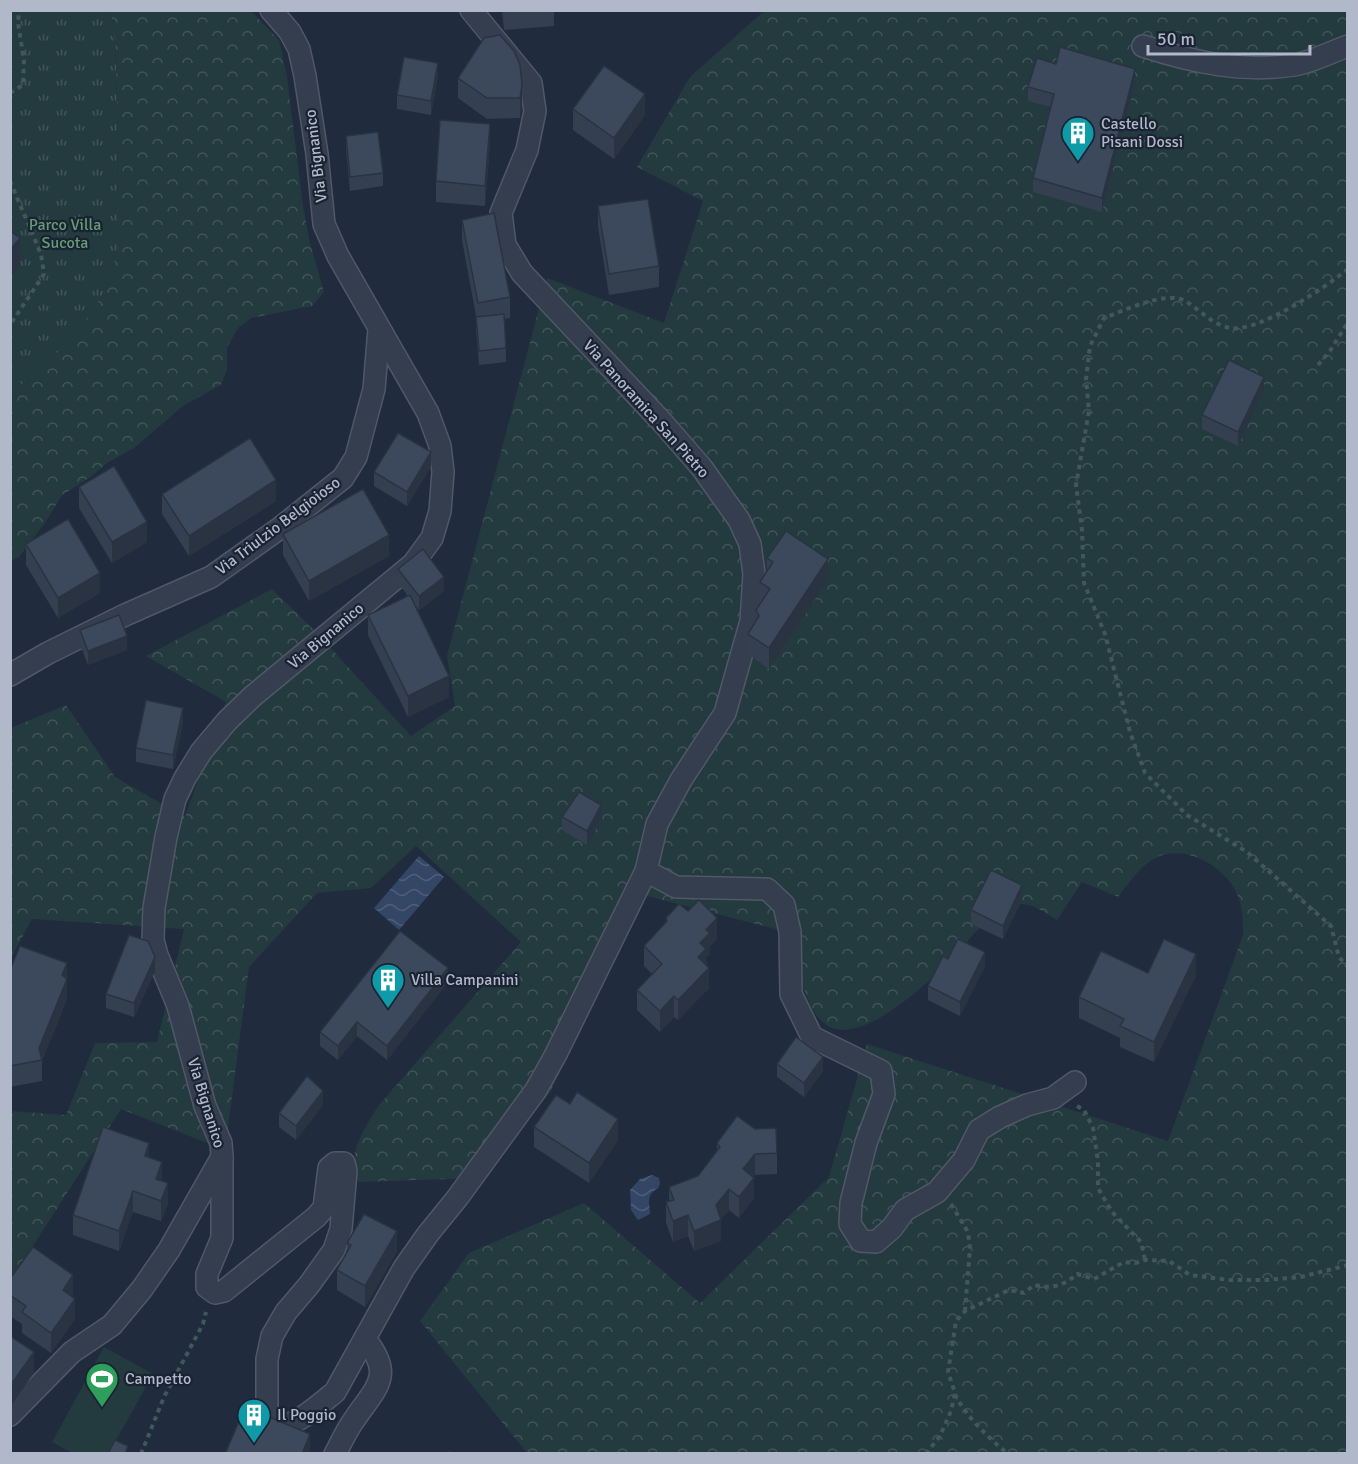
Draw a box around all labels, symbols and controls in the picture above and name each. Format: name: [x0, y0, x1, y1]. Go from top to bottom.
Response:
scale bar: [1148, 18, 1310, 56]
text: 50 m: [1157, 28, 1195, 50]
street label: Via Bignanico: [300, 108, 332, 204]
place label: Castello Pisani Dossi: [1101, 114, 1183, 152]
building icon: Castello Pisani Dossi: [1060, 115, 1096, 162]
park label: Parco Villa Sucota: [29, 215, 101, 253]
street label: Via Panoramica San Pietro: [579, 336, 713, 482]
street label: Via Triulzio Belgioioso: [212, 473, 344, 579]
street label: Via Bignanico: [284, 598, 368, 674]
building icon: Villa Campanini: [370, 962, 406, 1009]
place label: Villa Campanini: [411, 970, 519, 990]
street label: Via Bignanico: [183, 1055, 229, 1151]
sports icon: Campetto: [84, 1361, 120, 1408]
place label: Campetto: [125, 1369, 191, 1389]
building icon: Il Poggio: [236, 1397, 272, 1444]
place label: Il Poggio: [277, 1405, 336, 1425]

